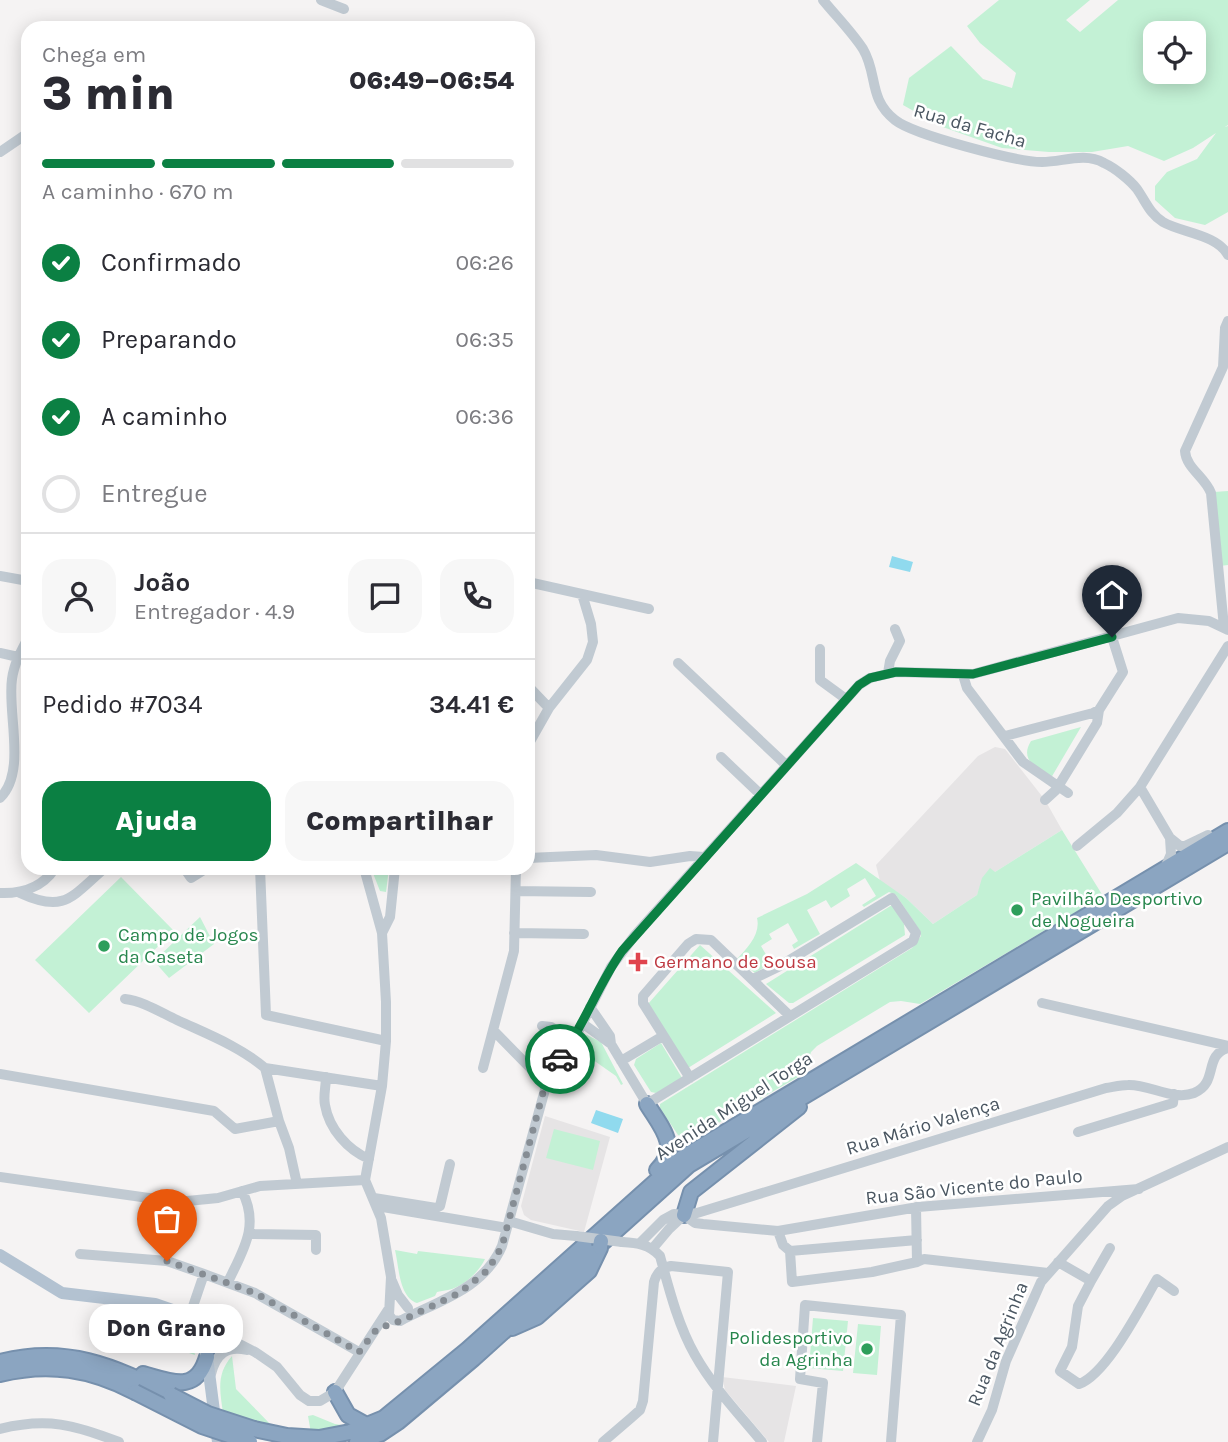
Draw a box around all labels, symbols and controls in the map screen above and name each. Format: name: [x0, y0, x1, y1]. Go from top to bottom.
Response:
map controls: [1143, 21, 1206, 84]
button: locate: [1143, 21, 1206, 84]
text: Chega em: [42, 41, 146, 68]
text: 06:49–06:54: [349, 65, 514, 96]
text: 3 min: [42, 67, 175, 121]
street label: Rua da Facha: [911, 99, 1029, 153]
text: A caminho · 670 m: [42, 178, 234, 205]
icon: check: [42, 244, 80, 282]
text: Confirmado: [101, 247, 241, 278]
text: 06:26: [455, 249, 514, 276]
icon: check: [42, 321, 80, 359]
text: Preparando: [101, 324, 237, 355]
text: 06:35: [455, 326, 514, 353]
icon: check: [42, 398, 80, 436]
text: A caminho: [101, 401, 228, 432]
text: 06:36: [455, 403, 514, 430]
text: Entregue: [101, 478, 208, 509]
button: person: [42, 559, 116, 633]
button: chat: [348, 559, 422, 633]
button: phone: [440, 559, 514, 633]
pin: [1082, 565, 1142, 637]
text: João: [134, 567, 190, 598]
icon: home: [1093, 576, 1131, 614]
text: Entregador · 4.9: [134, 598, 295, 625]
text: Pedido #7034: [42, 689, 202, 720]
text: 34.41 €: [429, 689, 514, 720]
button: Ajuda: [42, 781, 271, 861]
button: Compartilhar: [285, 781, 514, 861]
place label: Pavilhão Desportivo de Nogueira: [1031, 888, 1203, 932]
marker: Pavilhão Desportivo de Nogueira: [1009, 902, 1025, 918]
place label: Campo de Jogos da Caseta: [118, 924, 259, 968]
marker: Campo de Jogos da Caseta: [96, 938, 112, 954]
place label: Germano de Sousa: [654, 951, 817, 973]
marker: Germano de Sousa: [628, 952, 648, 972]
courier: [525, 1024, 595, 1094]
icon: car: [541, 1040, 579, 1078]
street label: Avenida Miguel Torga: [651, 1047, 817, 1165]
street label: Rua Mário Valença: [844, 1092, 1002, 1160]
street label: Rua São Vicente do Paulo: [864, 1165, 1084, 1209]
pin: [137, 1189, 197, 1261]
icon: bag: [148, 1200, 186, 1238]
street label: Rua da Agrinha: [963, 1279, 1033, 1409]
callout: Don Grano: [90, 1303, 244, 1352]
text: Don Grano: [106, 1315, 226, 1342]
place label: Polidesportivo da Agrinha: [729, 1327, 853, 1371]
marker: Polidesportivo da Agrinha: [859, 1341, 875, 1357]

